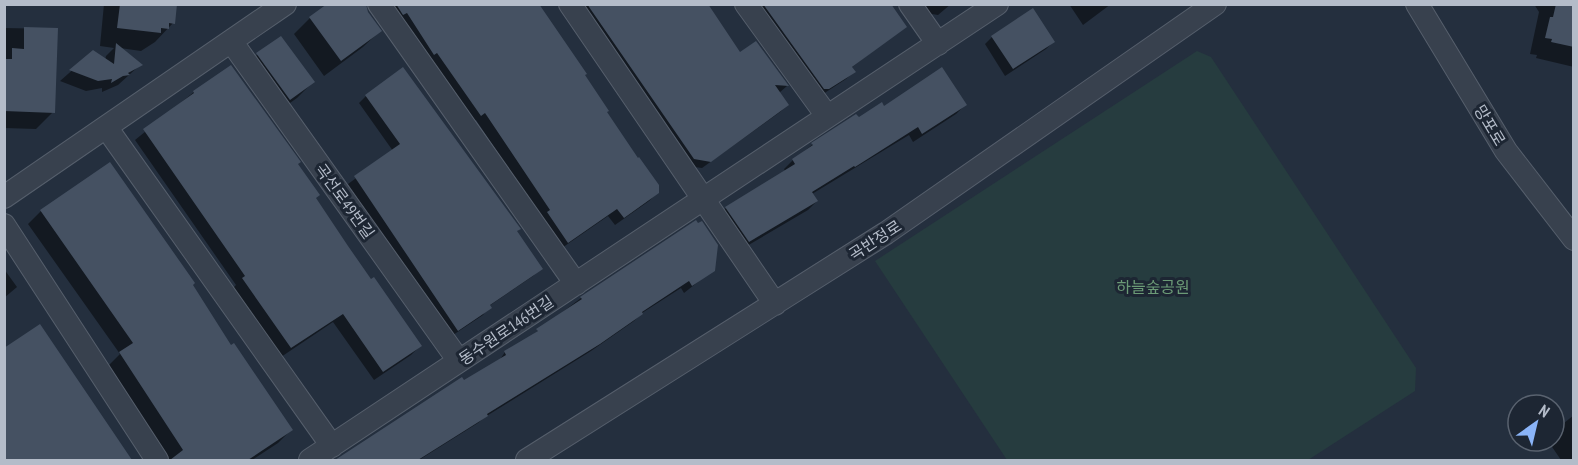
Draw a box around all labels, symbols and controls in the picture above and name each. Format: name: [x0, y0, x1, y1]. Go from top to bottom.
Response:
street label: 망포로: [1470, 101, 1510, 149]
street label: 곡선로49번길: [311, 160, 379, 242]
street label: 곡반정로: [845, 215, 905, 264]
park label: 하늘숲공원: [1116, 277, 1190, 297]
street label: 동수원로146번길: [455, 291, 557, 369]
north arrow: [1506, 393, 1566, 453]
text: N: [1535, 400, 1554, 421]

